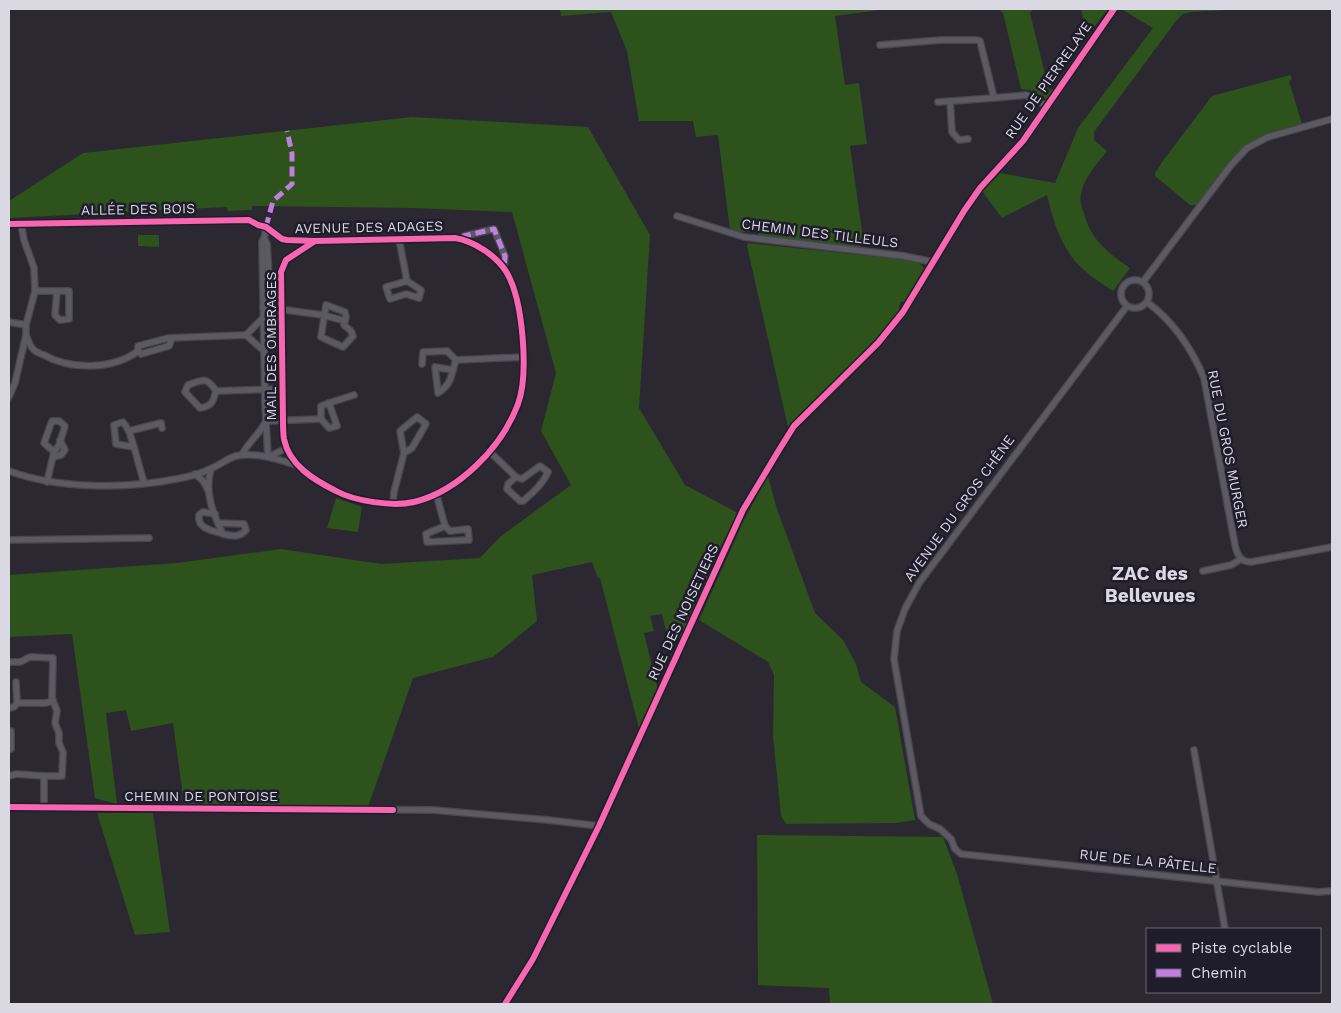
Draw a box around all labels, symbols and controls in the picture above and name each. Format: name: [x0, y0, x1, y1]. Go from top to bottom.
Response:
street label: RUE DE PIERRELAYE: [1002, 18, 1095, 142]
street label: ALLÉE DES BOIS: [81, 200, 195, 218]
street label: CHEMIN DES TILLEULS: [741, 215, 899, 251]
street label: AVENUE DES ADAGES: [295, 218, 443, 236]
street label: MAIL DES OMBRAGES: [263, 272, 279, 420]
street label: RUE DU GROS MURGER: [1205, 369, 1251, 529]
street label: AVENUE DU GROS CHÊNE: [901, 432, 1017, 584]
street label: RUE DES NOISETIERS: [644, 541, 722, 683]
district label: ZAC des Bellevues: [1105, 562, 1195, 607]
street label: CHEMIN DE PONTOISE: [124, 788, 278, 804]
street label: RUE DE LA PÂTELLE: [1079, 846, 1217, 876]
legend: [1146, 928, 1321, 993]
text: Piste cyclable: [1191, 939, 1292, 957]
text: Chemin: [1191, 964, 1247, 982]

